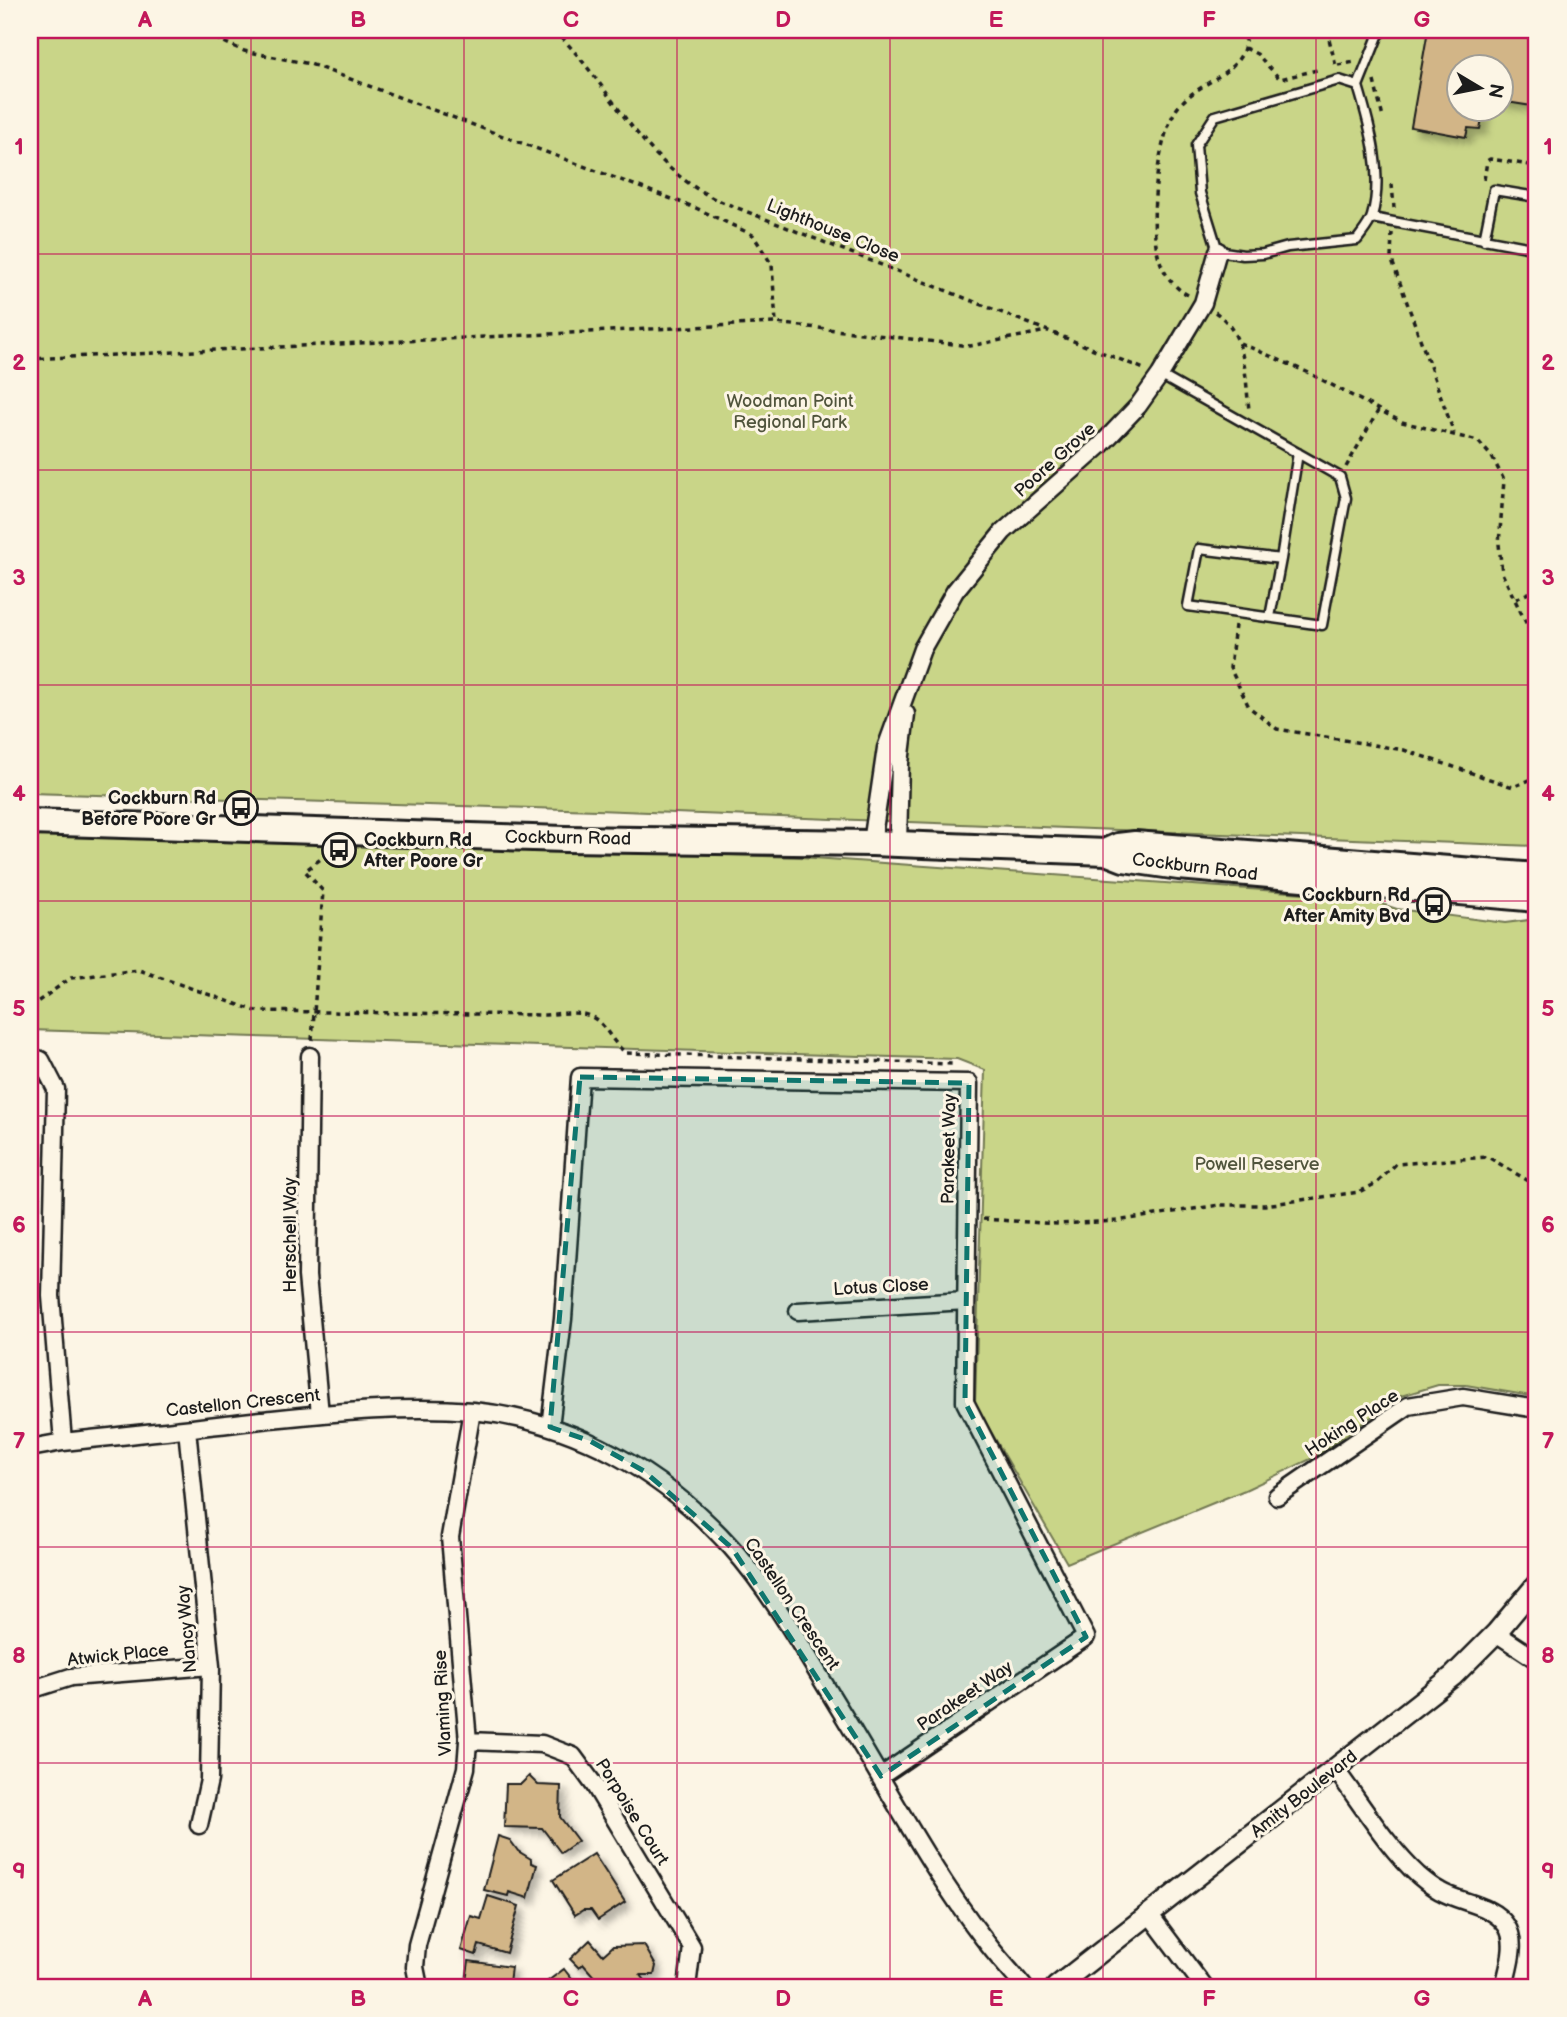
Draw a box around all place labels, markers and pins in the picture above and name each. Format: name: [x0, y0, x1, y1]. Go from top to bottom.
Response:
place label: Cockburn Rd Before Poore Gr: [81, 788, 217, 830]
bus stop icon: Cockburn Rd Before Poore Gr: [222, 789, 260, 827]
place label: Cockburn Rd After Poore Gr: [363, 830, 484, 872]
bus stop icon: Cockburn Rd After Poore Gr: [320, 831, 358, 869]
place label: Cockburn Rd After Amity Bvd: [1283, 885, 1410, 927]
bus stop icon: Cockburn Rd After Amity Bvd: [1415, 886, 1453, 924]

